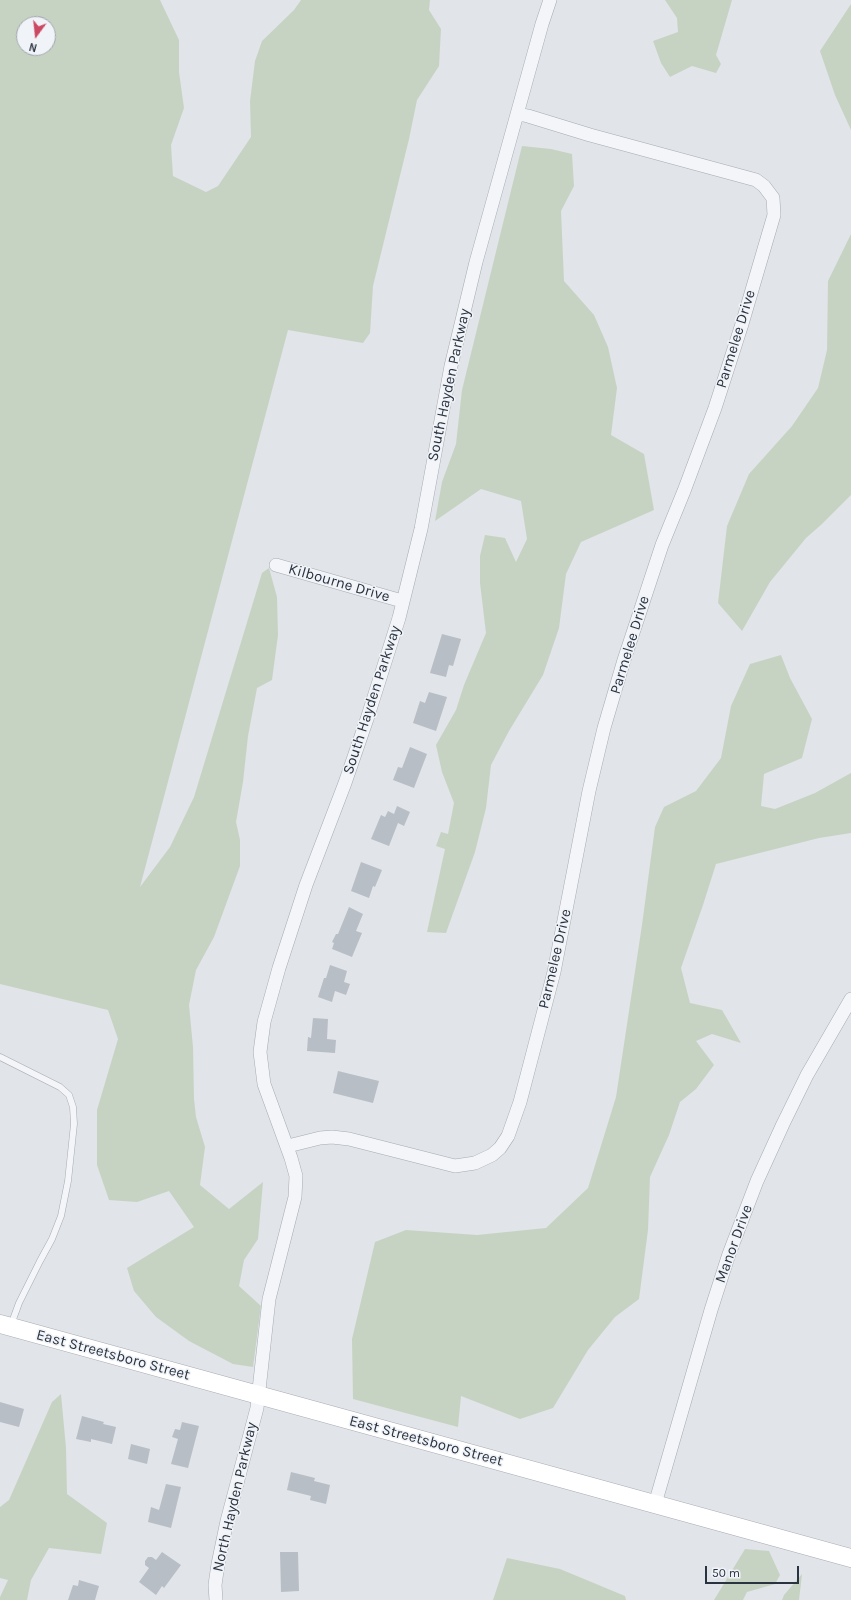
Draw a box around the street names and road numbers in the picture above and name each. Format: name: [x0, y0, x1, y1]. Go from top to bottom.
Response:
street label: Parmelee Drive: [712, 288, 760, 390]
street label: South Hayden Parkway: [424, 307, 474, 463]
street label: Kilbourne Drive: [286, 560, 392, 606]
street label: Parmelee Drive: [606, 594, 654, 696]
street label: South Hayden Parkway: [339, 623, 405, 777]
street label: Parmelee Drive: [535, 907, 575, 1011]
street label: Manor Drive: [711, 1202, 757, 1286]
street label: East Streetsboro Street: [34, 1326, 192, 1384]
street label: East Streetsboro Street: [347, 1412, 505, 1470]
street label: North Hayden Parkway: [209, 1420, 261, 1574]

